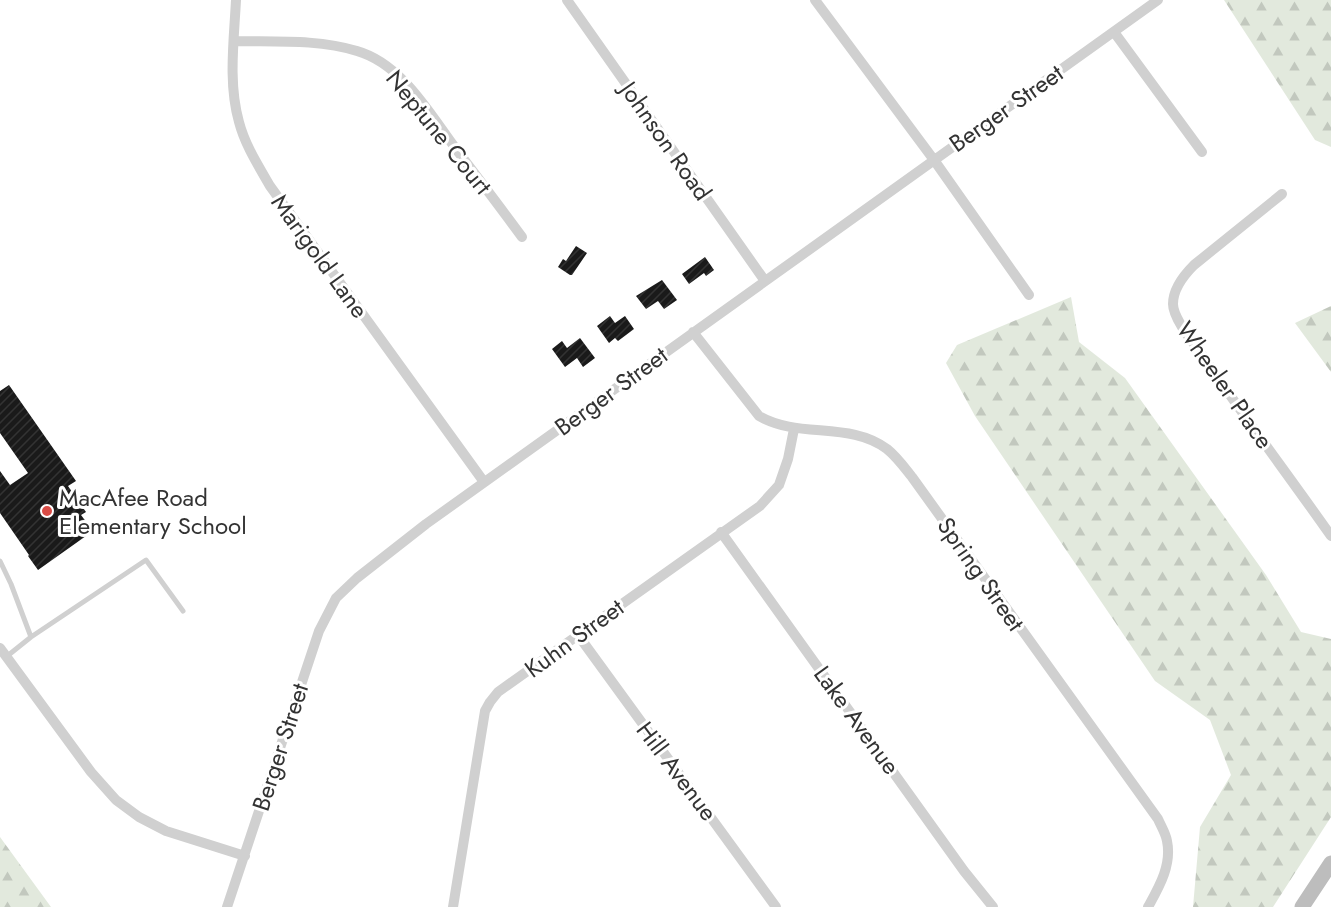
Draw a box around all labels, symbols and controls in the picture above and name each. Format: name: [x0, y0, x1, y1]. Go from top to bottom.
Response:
street label: Berger Street: [942, 56, 1070, 160]
street label: Neptune Court: [378, 62, 500, 202]
street label: Johnson Road: [610, 72, 720, 208]
street label: Marigold Lane: [263, 187, 377, 325]
street label: Wheeler Place: [1168, 314, 1282, 456]
street label: Berger Street: [547, 338, 675, 444]
place label: MacAfee Road Elementary School: [59, 480, 247, 543]
marker: MacAfee Road Elementary School: [40, 504, 54, 518]
street label: Spring Street: [929, 510, 1033, 638]
street label: Kuhn Street: [517, 590, 631, 686]
street label: Lake Avenue: [806, 658, 908, 782]
street label: Berger Street: [243, 678, 317, 815]
street label: Hill Avenue: [628, 714, 726, 828]

